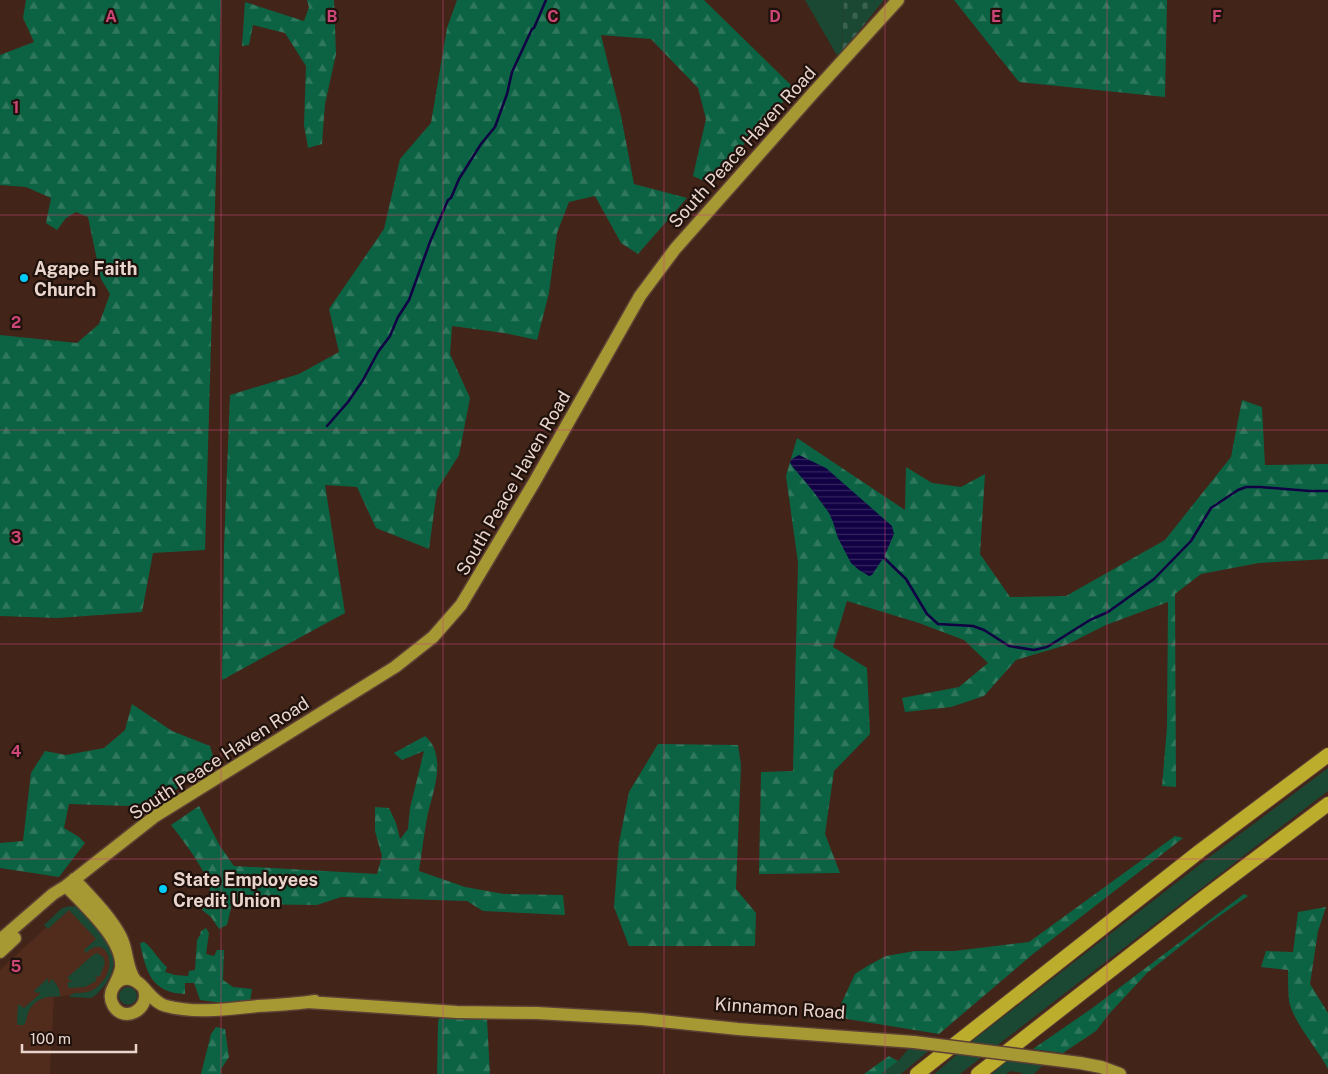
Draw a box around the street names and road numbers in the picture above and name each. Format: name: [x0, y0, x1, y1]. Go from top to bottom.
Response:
street label: South Peace Haven Road: [664, 62, 820, 232]
street label: South Peace Haven Road: [451, 387, 575, 579]
street label: South Peace Haven Road: [125, 692, 313, 824]
street label: Kinnamon Road: [714, 993, 846, 1023]

